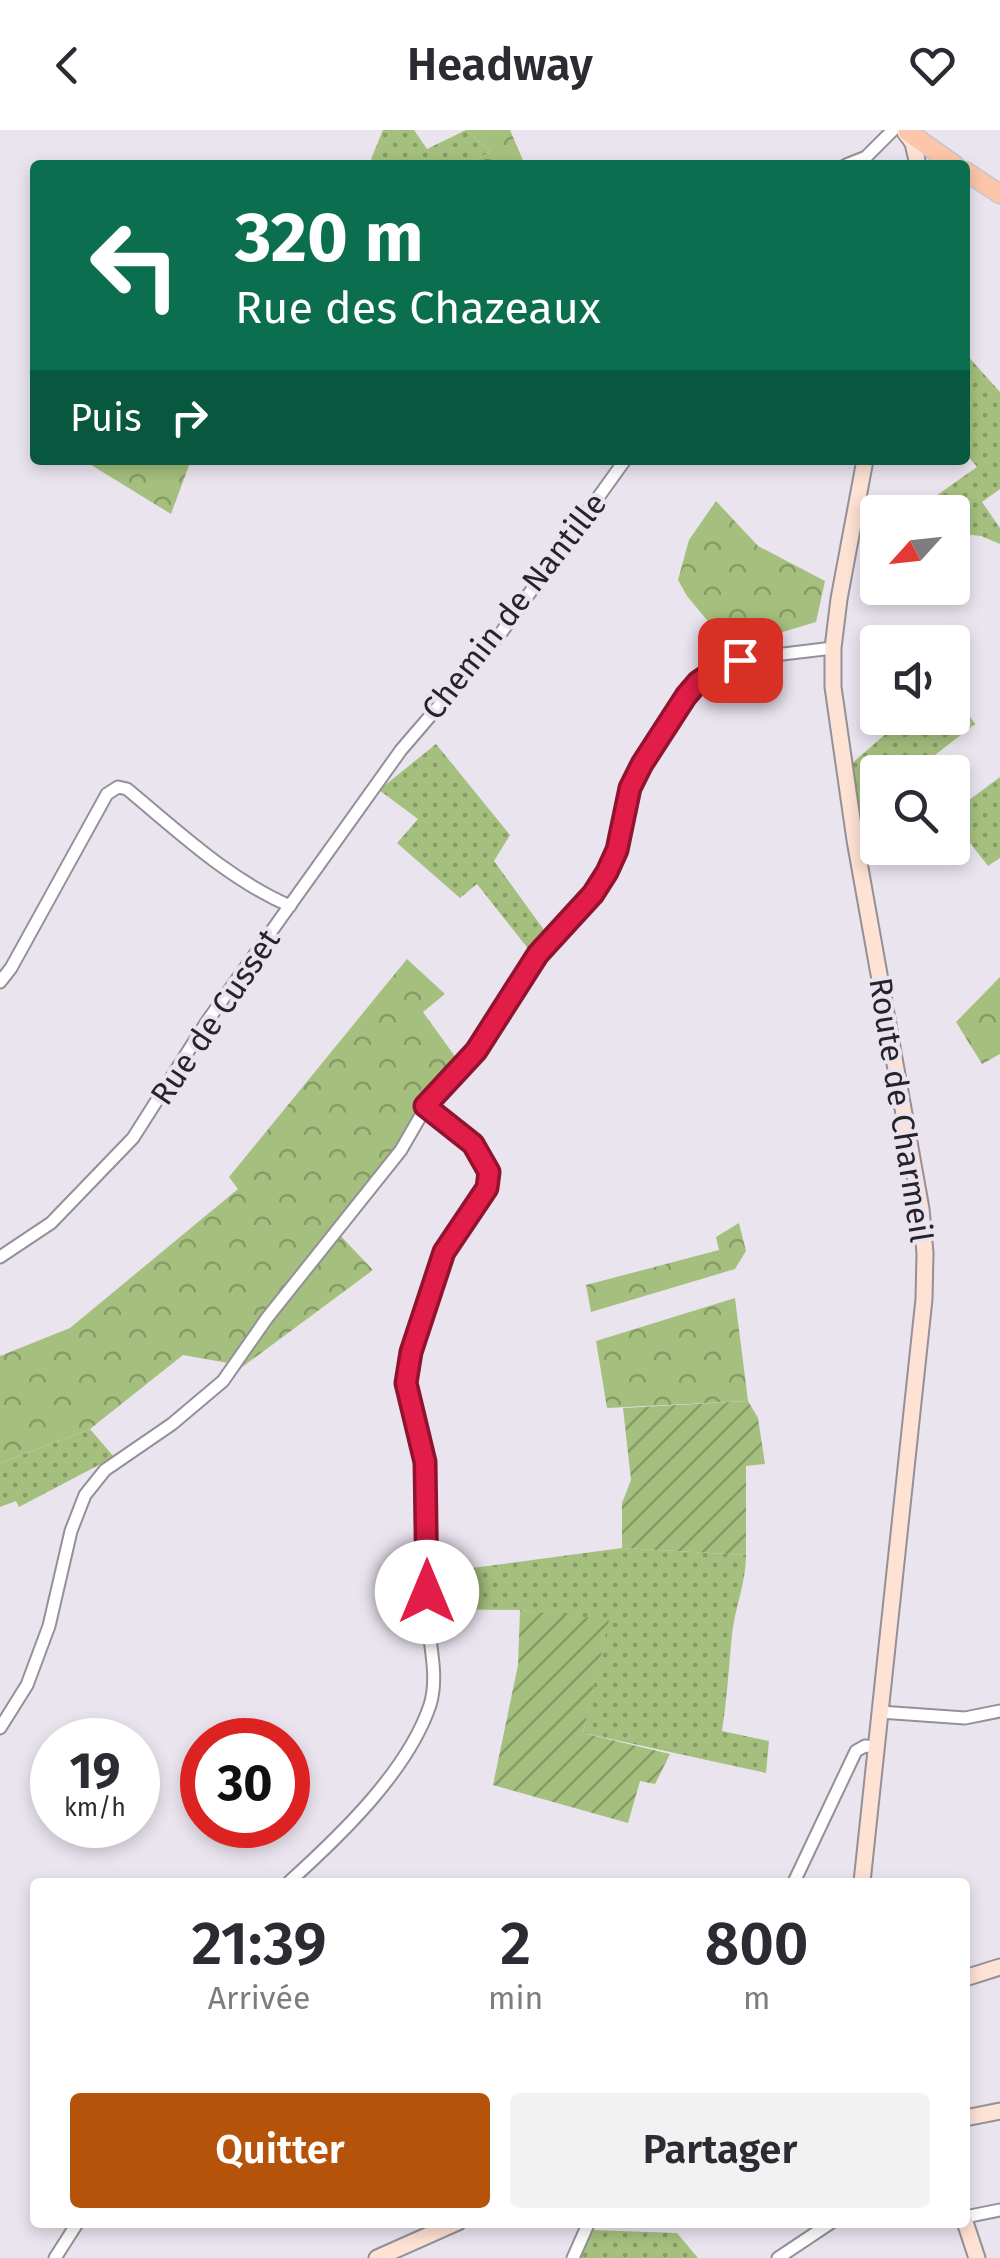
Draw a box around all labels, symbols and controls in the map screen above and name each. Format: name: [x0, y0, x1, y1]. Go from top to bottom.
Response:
icon: back: [40, 38, 95, 93]
text: Headway: [407, 38, 593, 92]
icon: heart: [905, 38, 960, 93]
text: 320 m: [235, 196, 424, 280]
icon: left: [70, 200, 200, 330]
text: Rue des Chazeaux: [235, 281, 601, 335]
icon: right: [162, 390, 217, 445]
text: Puis: [70, 395, 142, 441]
street label: Chemin de Nantille: [414, 485, 614, 727]
north arrow: [860, 495, 970, 605]
map controls: [860, 495, 970, 865]
pin: [698, 618, 783, 703]
button: sound: [860, 625, 970, 735]
icon: arrive: [713, 633, 768, 688]
button: search: [860, 755, 970, 865]
street label: Rue de Cusset: [142, 922, 288, 1112]
street label: Route de Charmeil: [861, 975, 941, 1245]
position arrow: [375, 1540, 479, 1644]
speed limit sign: 30: [180, 1718, 310, 1848]
text: 19: [69, 1741, 121, 1801]
text: km/h: [64, 1793, 126, 1823]
text: 21:39: [191, 1908, 327, 1980]
text: 2: [500, 1908, 531, 1980]
text: 800: [705, 1908, 809, 1980]
text: Arrivée: [208, 1979, 310, 2017]
text: min: [488, 1979, 543, 2017]
text: m: [743, 1979, 770, 2017]
button: Quitter: [70, 2093, 490, 2208]
button: Partager: [510, 2093, 930, 2208]

